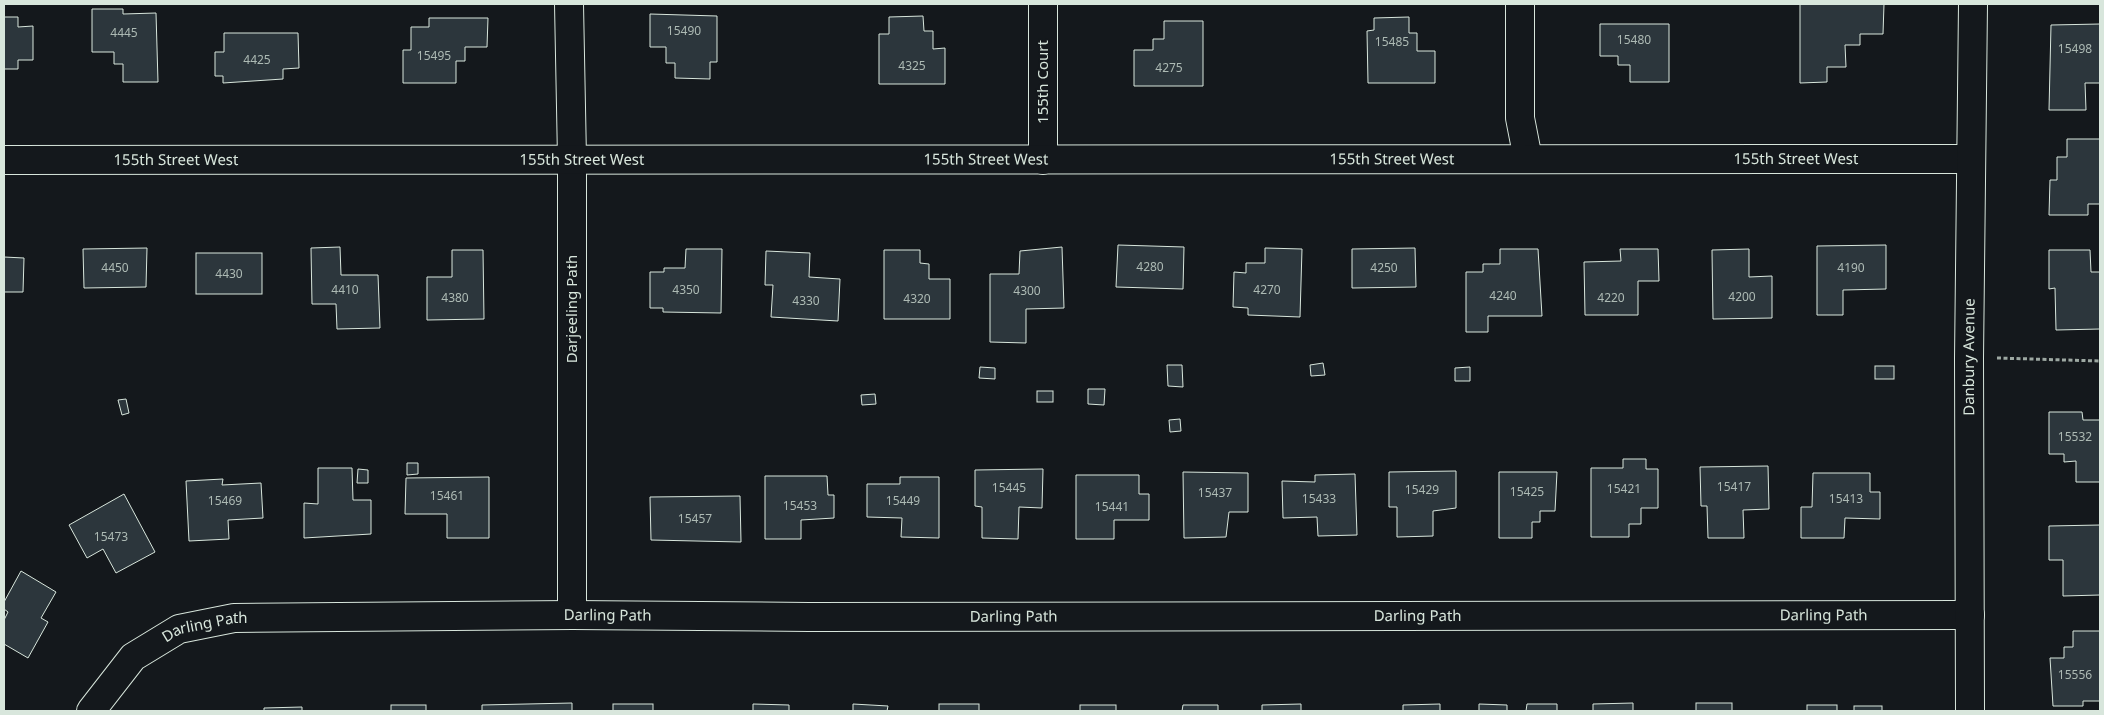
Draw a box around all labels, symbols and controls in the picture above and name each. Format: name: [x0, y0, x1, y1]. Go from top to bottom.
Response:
house number: 15490: [667, 22, 701, 39]
house number: 4445: [110, 24, 138, 41]
house number: 15480: [1617, 31, 1651, 48]
house number: 15485: [1375, 33, 1409, 50]
street label: 155th Court: [1032, 40, 1052, 124]
house number: 15498: [2058, 40, 2092, 57]
house number: 15495: [417, 47, 451, 64]
house number: 4425: [243, 51, 271, 68]
house number: 4325: [898, 57, 926, 74]
house number: 4275: [1155, 59, 1183, 76]
street label: 155th Street West: [924, 148, 1049, 169]
street label: 155th Street West: [1330, 148, 1455, 168]
street label: 155th Street West: [1734, 148, 1859, 168]
street label: 155th Street West: [114, 149, 239, 169]
street label: 155th Street West: [520, 149, 645, 169]
street label: Darjeeling Path: [561, 255, 581, 363]
house number: 4280: [1136, 258, 1164, 275]
house number: 4450: [101, 259, 129, 276]
house number: 4250: [1370, 259, 1398, 276]
house number: 4190: [1837, 259, 1865, 276]
house number: 4430: [215, 265, 243, 282]
house number: 4410: [331, 281, 359, 298]
house number: 4350: [672, 281, 700, 298]
house number: 4270: [1253, 281, 1281, 298]
house number: 4300: [1013, 282, 1041, 299]
house number: 4240: [1489, 287, 1517, 304]
house number: 4200: [1728, 288, 1756, 305]
house number: 4380: [441, 289, 469, 306]
house number: 4220: [1597, 289, 1625, 306]
house number: 4320: [903, 290, 931, 307]
house number: 4330: [792, 292, 820, 309]
street label: Danbury Avenue: [1958, 298, 1979, 416]
house number: 15532: [2058, 428, 2092, 445]
house number: 15417: [1717, 478, 1751, 495]
house number: 15445: [992, 479, 1026, 496]
house number: 15421: [1607, 480, 1641, 497]
house number: 15429: [1405, 481, 1439, 498]
house number: 15425: [1510, 483, 1544, 500]
house number: 15437: [1198, 484, 1232, 501]
house number: 15461: [430, 487, 464, 504]
house number: 15433: [1302, 490, 1336, 507]
house number: 15413: [1829, 490, 1863, 507]
house number: 15469: [208, 492, 242, 509]
house number: 15449: [886, 492, 920, 509]
house number: 15453: [783, 497, 817, 514]
house number: 15441: [1095, 498, 1129, 515]
house number: 15457: [678, 510, 712, 527]
house number: 15473: [94, 528, 128, 545]
street label: Darling Path: [564, 604, 652, 625]
street label: Darling Path: [1780, 604, 1868, 624]
street label: Darling Path: [1374, 605, 1462, 625]
street label: Darling Path: [970, 606, 1058, 626]
street label: Darling Path: [158, 607, 248, 646]
house number: 15556: [2058, 666, 2092, 683]

